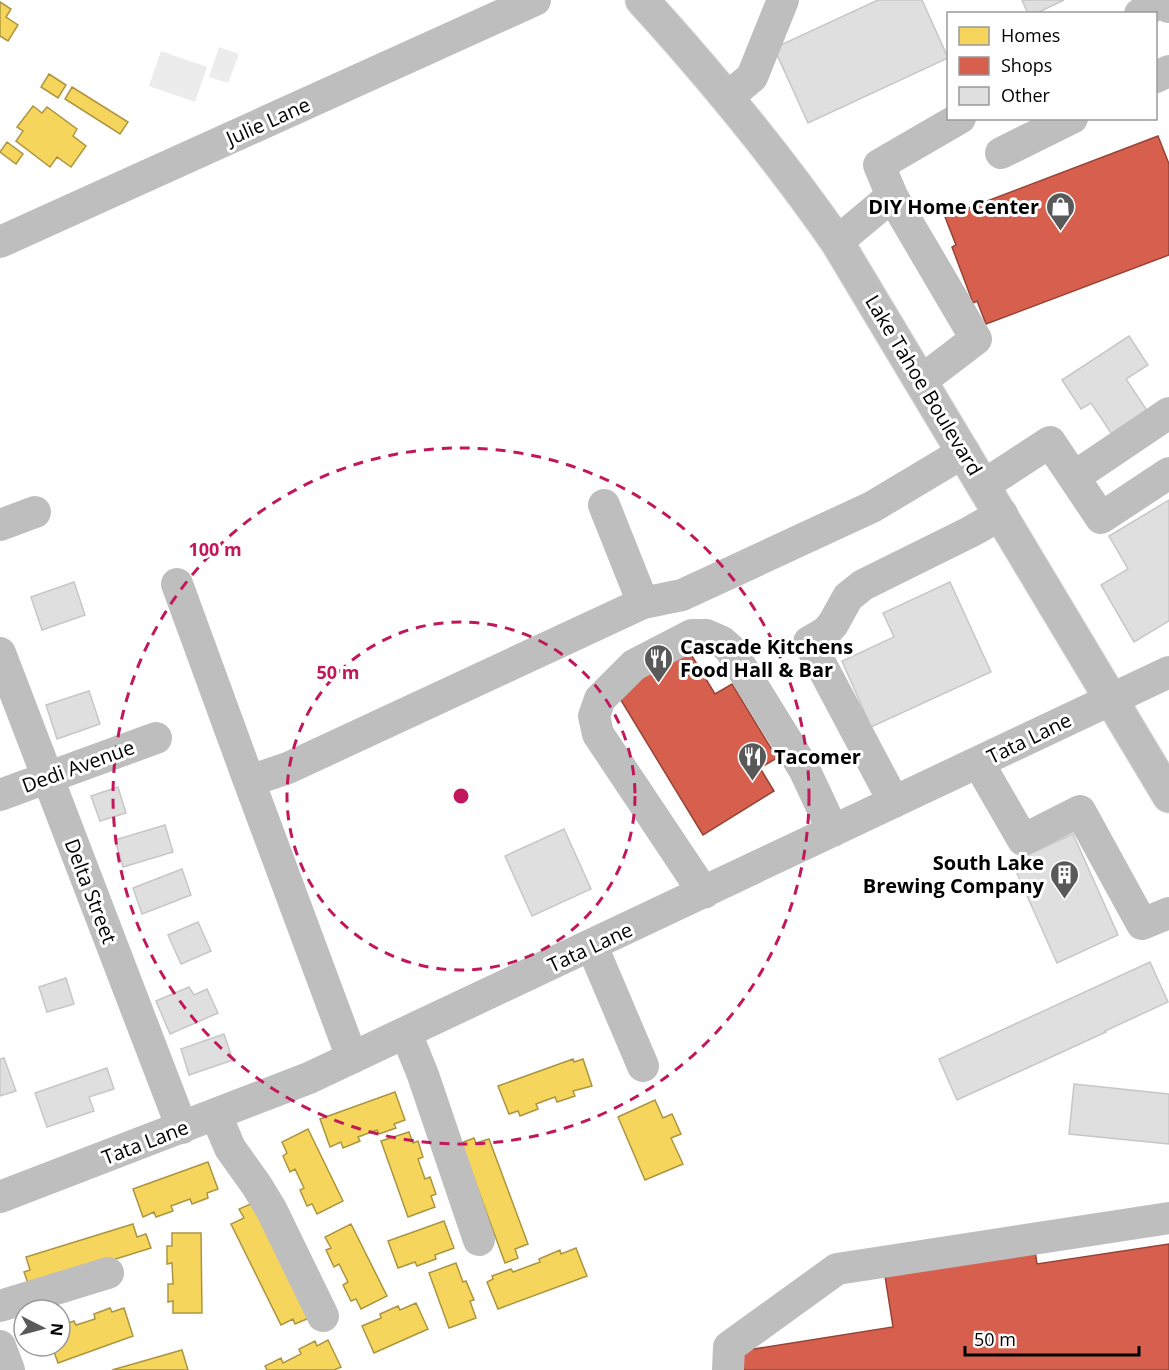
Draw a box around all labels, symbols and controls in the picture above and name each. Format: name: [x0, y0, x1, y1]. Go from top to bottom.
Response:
legend: [947, 12, 1157, 120]
text: Homes: [1001, 23, 1060, 47]
text: Shops: [1001, 53, 1052, 77]
text: Other: [1001, 83, 1051, 107]
street label: Julie Lane: [220, 91, 314, 152]
shop icon: DIY Home Center: [1044, 190, 1076, 232]
place label: DIY Home Center: [868, 193, 1039, 220]
street label: Lake Tahoe Boulevard: [859, 290, 989, 480]
text: 100 m: [188, 537, 242, 561]
place label: Cascade Kitchens Food Hall & Bar: [680, 633, 853, 683]
restaurant icon: Cascade Kitchens Food Hall & Bar: [643, 642, 675, 684]
text: 50 m: [317, 660, 359, 684]
street label: Tata Lane: [982, 706, 1076, 770]
street label: Dedi Avenue: [18, 733, 138, 799]
restaurant icon: Tacomer: [737, 740, 769, 782]
place label: Tacomer: [774, 743, 861, 770]
centre of rings: [451, 786, 471, 806]
street label: Delta Street: [59, 835, 123, 947]
place label: South Lake Brewing Company: [863, 849, 1045, 899]
building icon: South Lake Brewing Company: [1049, 858, 1081, 900]
street label: Tata Lane: [543, 916, 637, 978]
street label: Tata Lane: [98, 1113, 192, 1171]
north arrow: [12, 1298, 72, 1358]
scale bar: [965, 1319, 1139, 1357]
text: N: [45, 1322, 69, 1337]
text: 50 m: [974, 1327, 1016, 1351]

